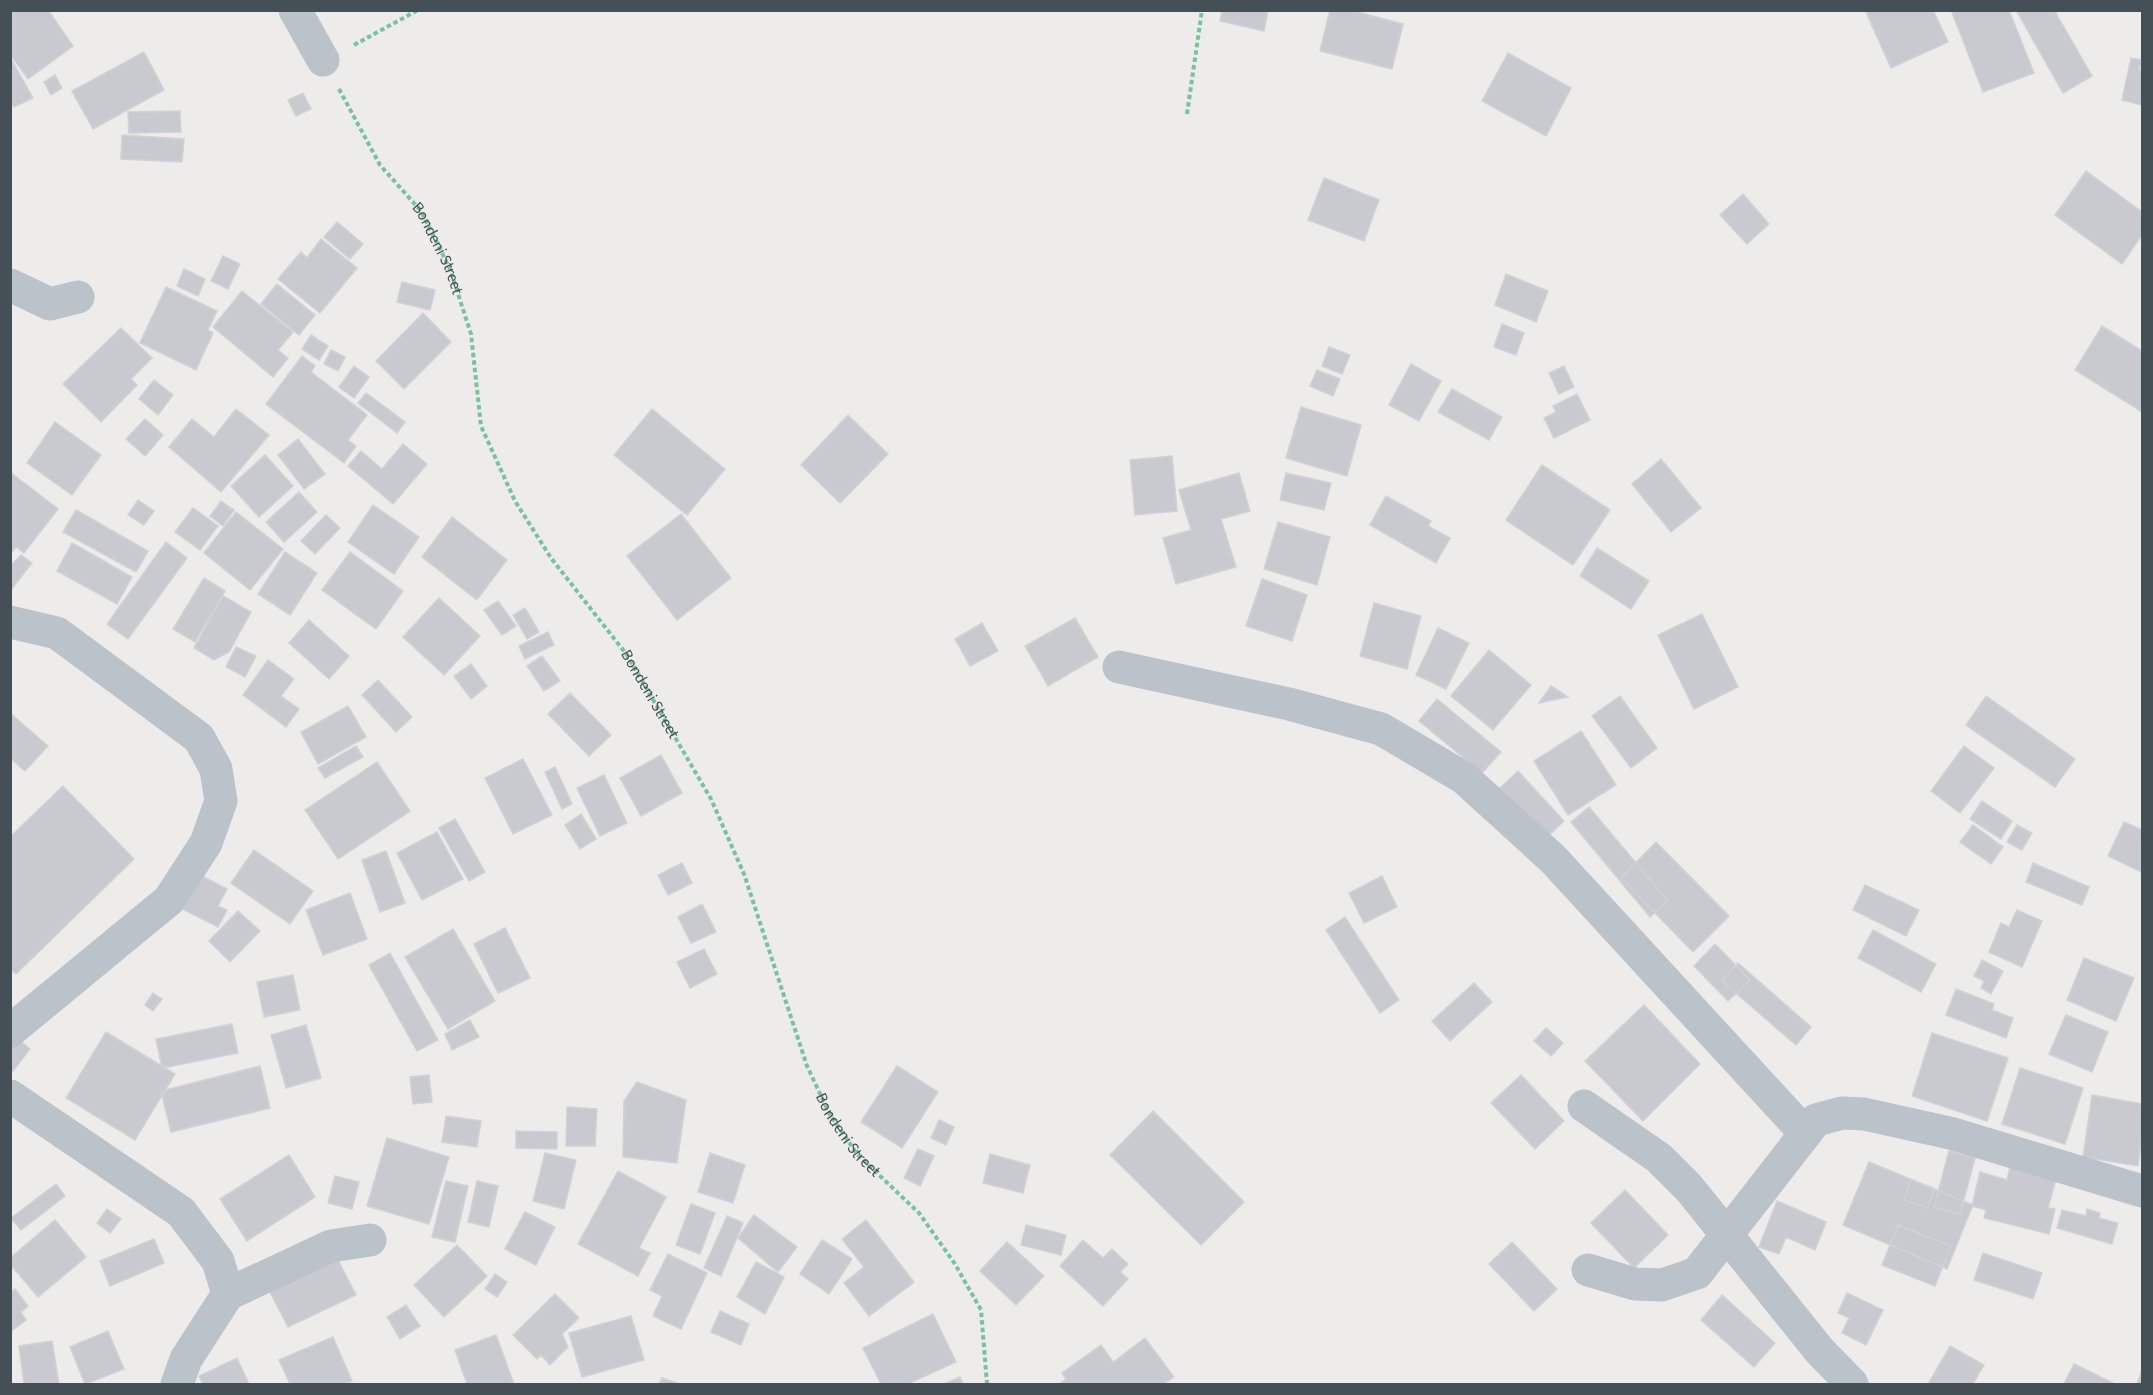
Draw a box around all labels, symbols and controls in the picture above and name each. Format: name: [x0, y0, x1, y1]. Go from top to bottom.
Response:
street label: Bondeni Street: [407, 197, 469, 298]
street label: Bondeni Street: [615, 646, 685, 743]
street label: Bondeni Street: [810, 1089, 886, 1182]

